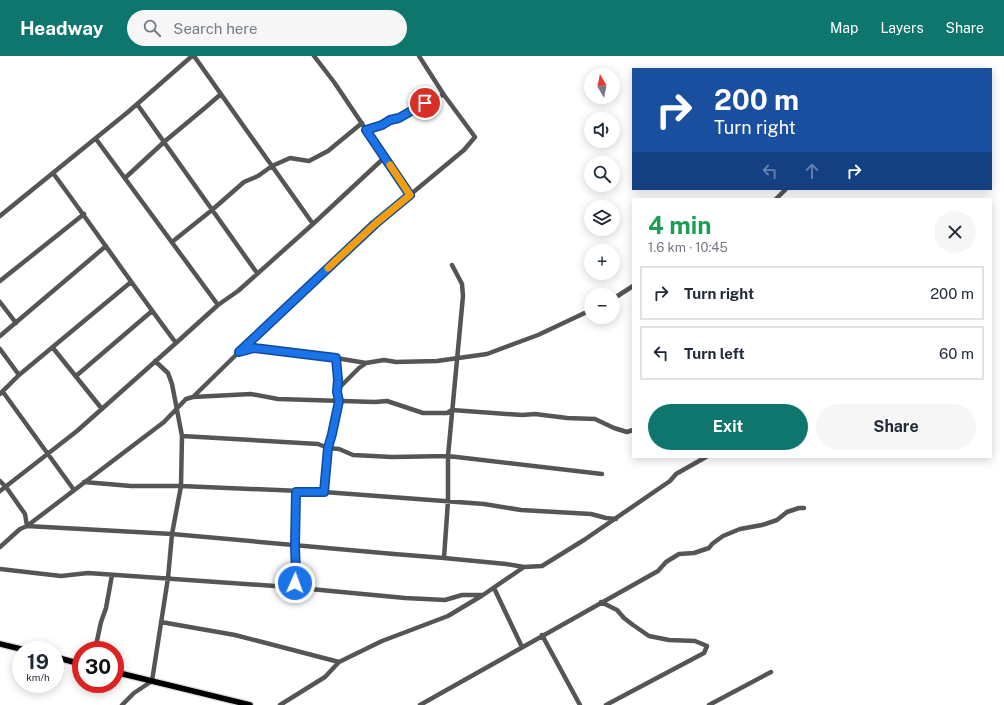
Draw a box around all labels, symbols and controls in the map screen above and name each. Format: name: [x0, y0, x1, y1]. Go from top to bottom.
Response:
search box: [127, 10, 407, 46]
text: Headway: [20, 17, 103, 39]
icon: search: [141, 17, 163, 39]
text: Search here: [173, 20, 258, 37]
text: Map: [830, 20, 858, 36]
text: Layers: [880, 20, 924, 36]
text: Share: [946, 20, 984, 36]
north arrow: [584, 68, 620, 104]
map controls: [584, 68, 620, 324]
text: 200 m: [714, 83, 799, 116]
icon: right: [648, 84, 700, 136]
pin: [408, 86, 442, 120]
icon: arrive: [414, 92, 436, 114]
button: sound: [584, 112, 620, 148]
text: Turn right: [714, 117, 796, 138]
button: search: [584, 156, 620, 192]
icon: left: [759, 160, 781, 182]
icon: ahead: [801, 160, 823, 182]
icon: right: [843, 160, 865, 182]
button: layers: [584, 200, 620, 236]
text: 4 min: [648, 211, 711, 239]
button: close: [934, 211, 976, 253]
text: 1.6 km · 10:45: [648, 240, 728, 255]
button: +: [584, 244, 620, 280]
icon: right: [650, 282, 672, 304]
text: Turn right: [684, 285, 754, 302]
text: 200 m: [930, 285, 974, 302]
button: −: [584, 288, 620, 324]
icon: left: [650, 342, 672, 364]
text: Turn left: [684, 345, 745, 362]
text: 60 m: [939, 345, 974, 362]
button: Exit: [648, 404, 808, 450]
button: Share: [816, 404, 976, 450]
position arrow: [274, 562, 316, 604]
speed limit sign: 30: [72, 641, 124, 693]
text: 19: [27, 650, 49, 674]
text: km/h: [26, 671, 50, 683]

